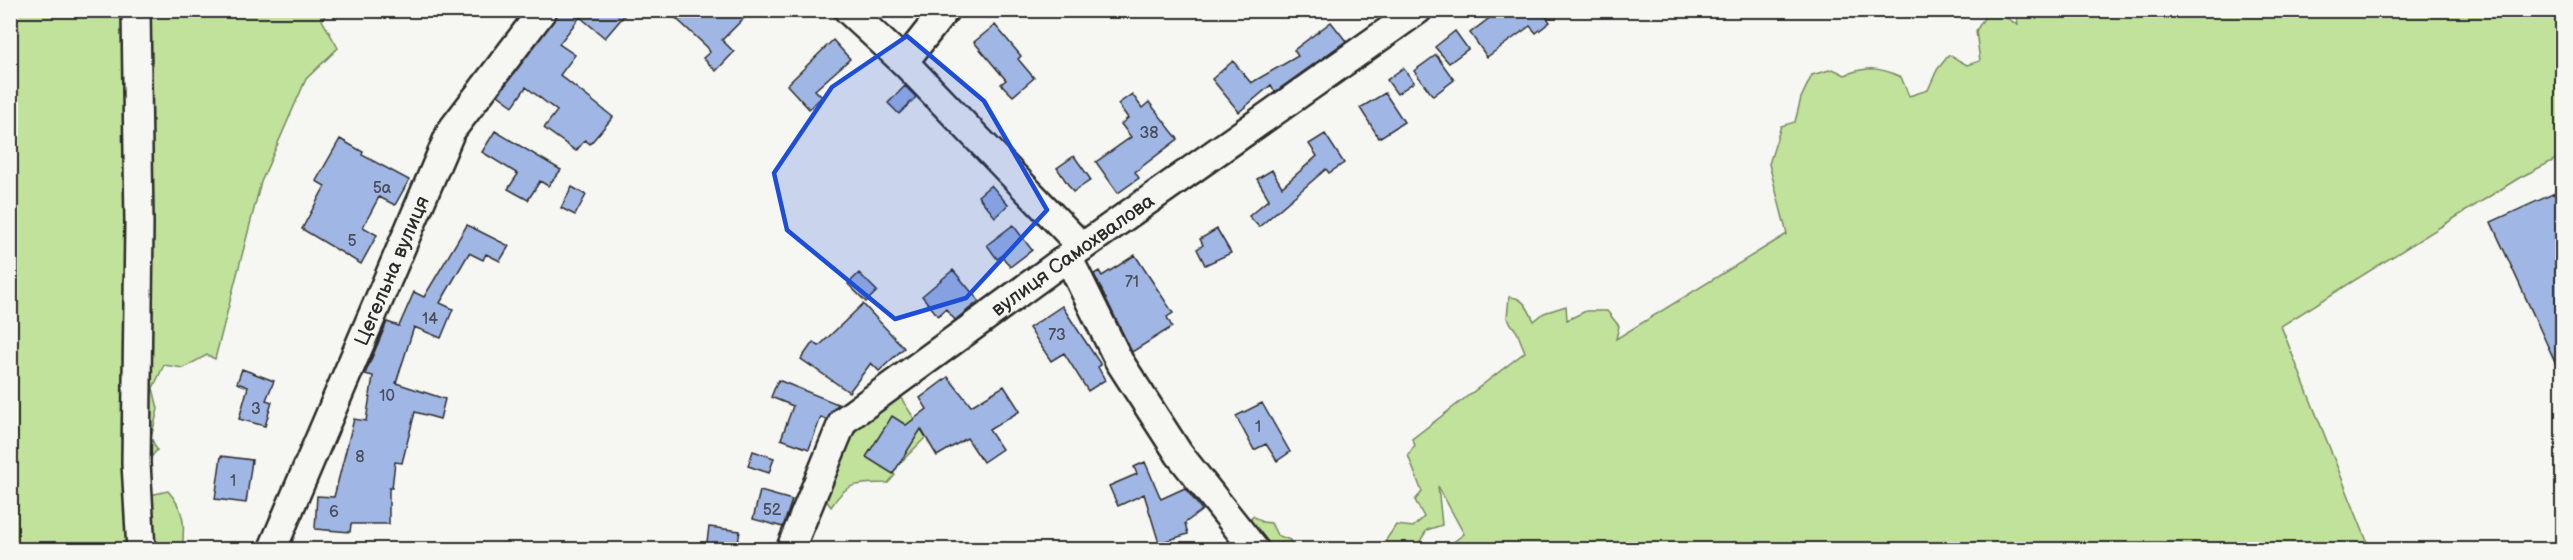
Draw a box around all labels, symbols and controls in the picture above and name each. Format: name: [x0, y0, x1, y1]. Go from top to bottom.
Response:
house number: 38: [1139, 124, 1159, 143]
house number: 5а: [373, 179, 392, 198]
street label: вулиця Самохвалова: [987, 189, 1159, 322]
street label: Цегельна вулиця: [350, 192, 435, 349]
house number: 5: [347, 232, 357, 251]
house number: 71: [1125, 273, 1139, 292]
house number: 14: [422, 310, 438, 329]
house number: 73: [1048, 326, 1066, 345]
house number: 10: [379, 387, 395, 406]
house number: 3: [251, 400, 261, 419]
house number: 1: [1255, 418, 1261, 437]
house number: 8: [355, 448, 365, 467]
house number: 1: [230, 472, 236, 491]
house number: 52: [763, 501, 782, 520]
house number: 6: [329, 503, 339, 522]

